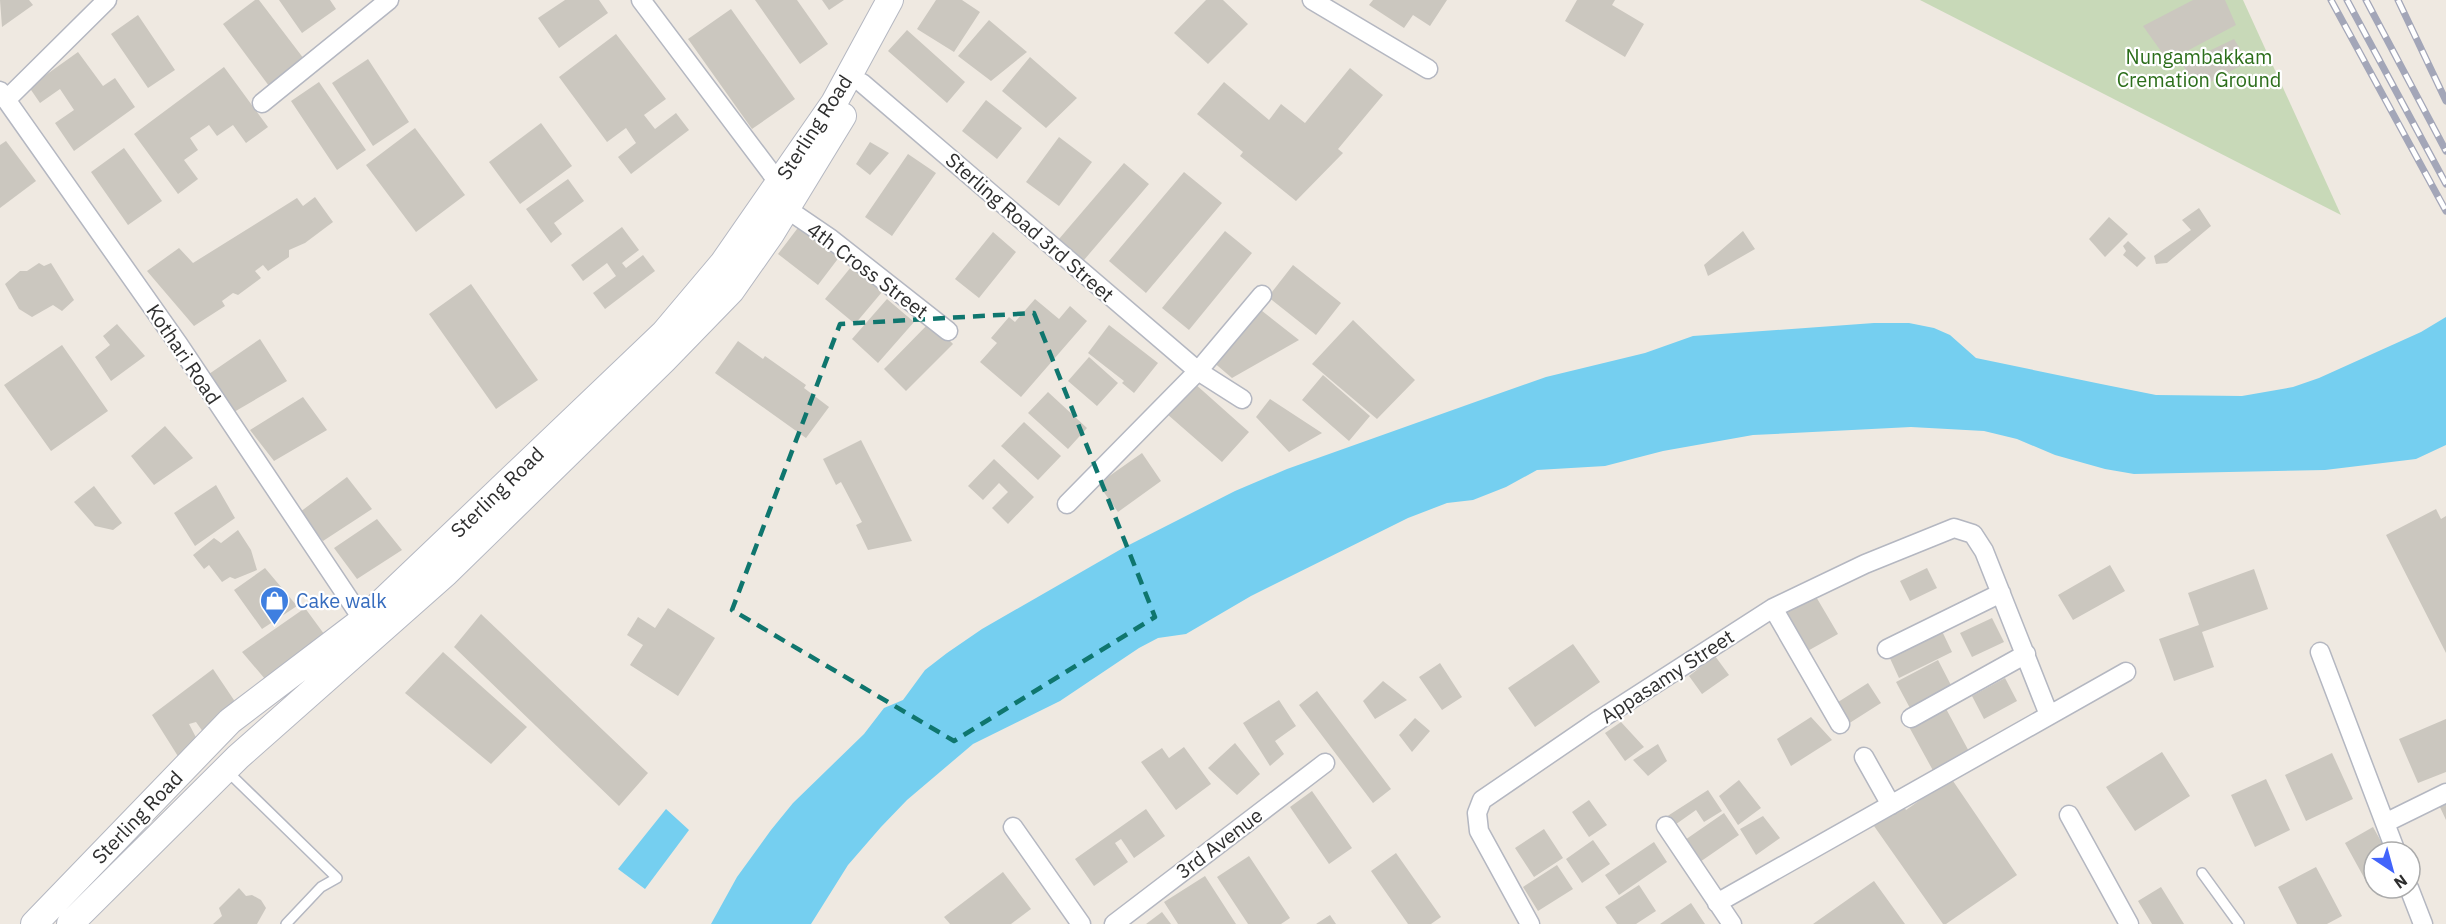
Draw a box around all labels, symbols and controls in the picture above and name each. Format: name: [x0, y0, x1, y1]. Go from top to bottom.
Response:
park label: Nungambakkam Cremation Ground: [2117, 43, 2281, 93]
street label: Sterling Road: [770, 69, 858, 185]
street label: Sterling Road 3rd Street: [940, 146, 1120, 308]
street label: 4th Cross Street: [802, 216, 934, 324]
street label: Kothari Road: [141, 299, 227, 409]
street label: Sterling Road: [444, 441, 550, 543]
shop icon: Cake walk: [259, 584, 291, 626]
place label: Cake walk: [296, 587, 387, 614]
street label: Appasamy Street: [1595, 623, 1739, 729]
street label: Sterling Road: [86, 764, 188, 870]
street label: 3rd Avenue: [1170, 801, 1268, 885]
north arrow: [2362, 840, 2422, 900]
text: N: [2390, 871, 2411, 894]

